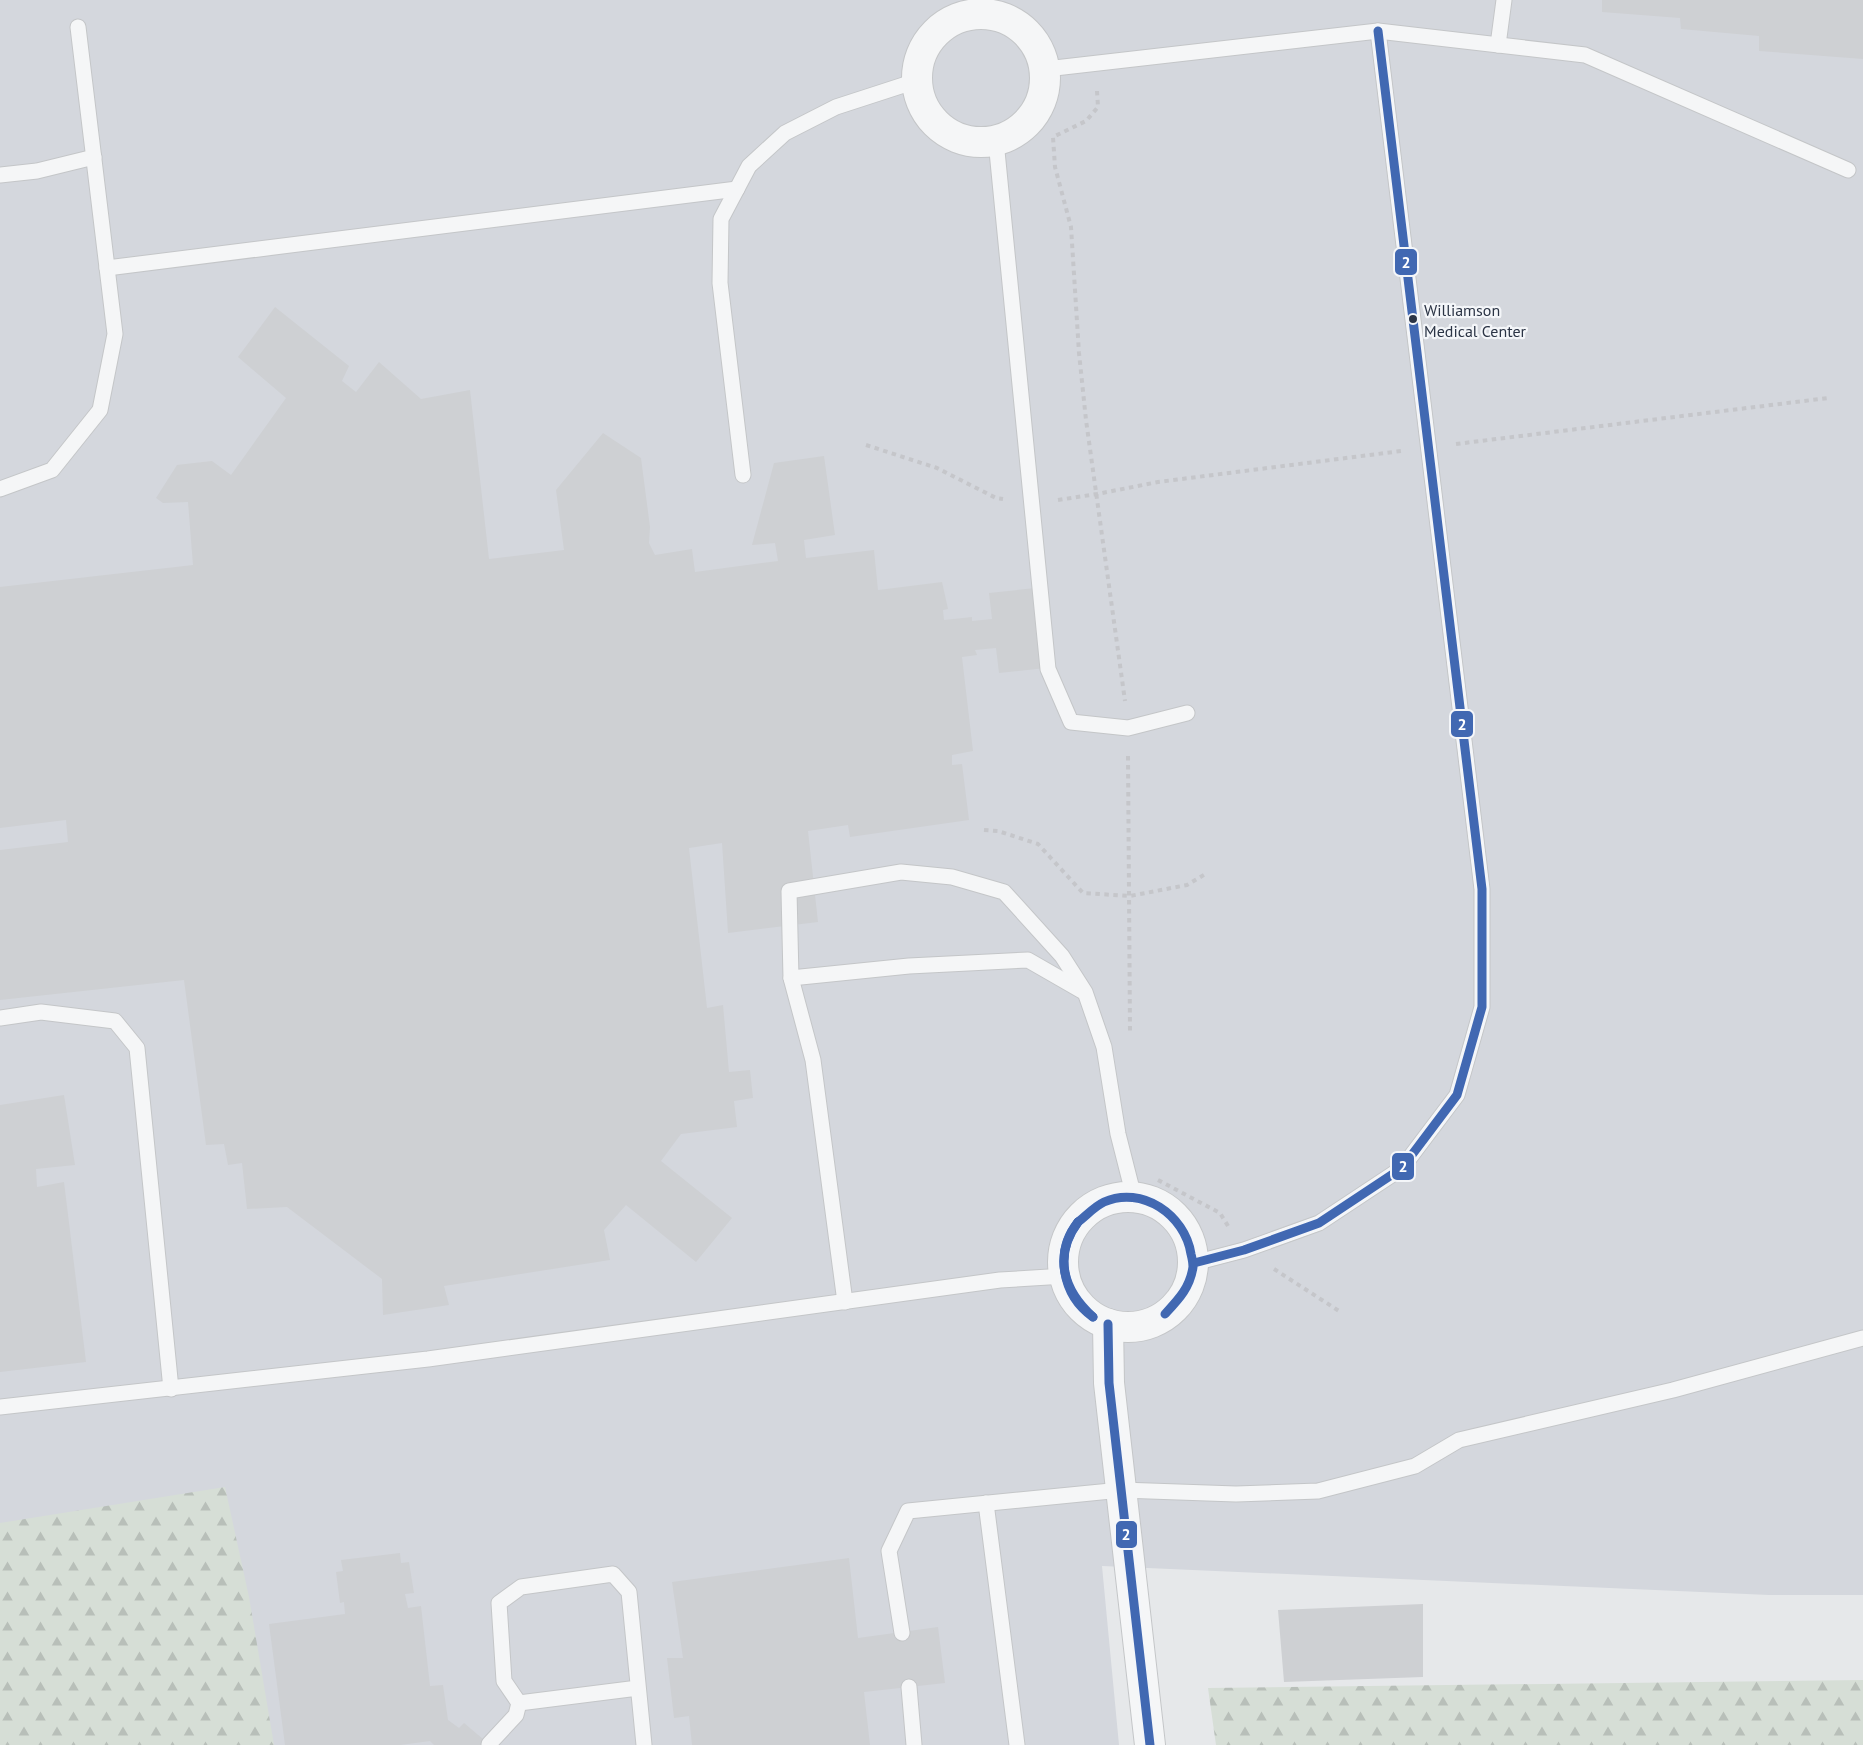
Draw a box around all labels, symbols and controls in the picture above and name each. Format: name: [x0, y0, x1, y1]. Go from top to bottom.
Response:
line badge: 2: [1394, 248, 1418, 276]
text: 2: [1401, 252, 1411, 272]
place label: Williamson Medical Center: [1424, 300, 1527, 341]
marker: Williamson Medical Center: [1407, 313, 1419, 325]
line badge: 2: [1450, 710, 1474, 738]
text: 2: [1457, 714, 1467, 734]
line badge: 2: [1391, 1152, 1415, 1181]
text: 2: [1398, 1156, 1408, 1176]
line badge: 2: [1115, 1520, 1138, 1549]
text: 2: [1121, 1524, 1131, 1544]

